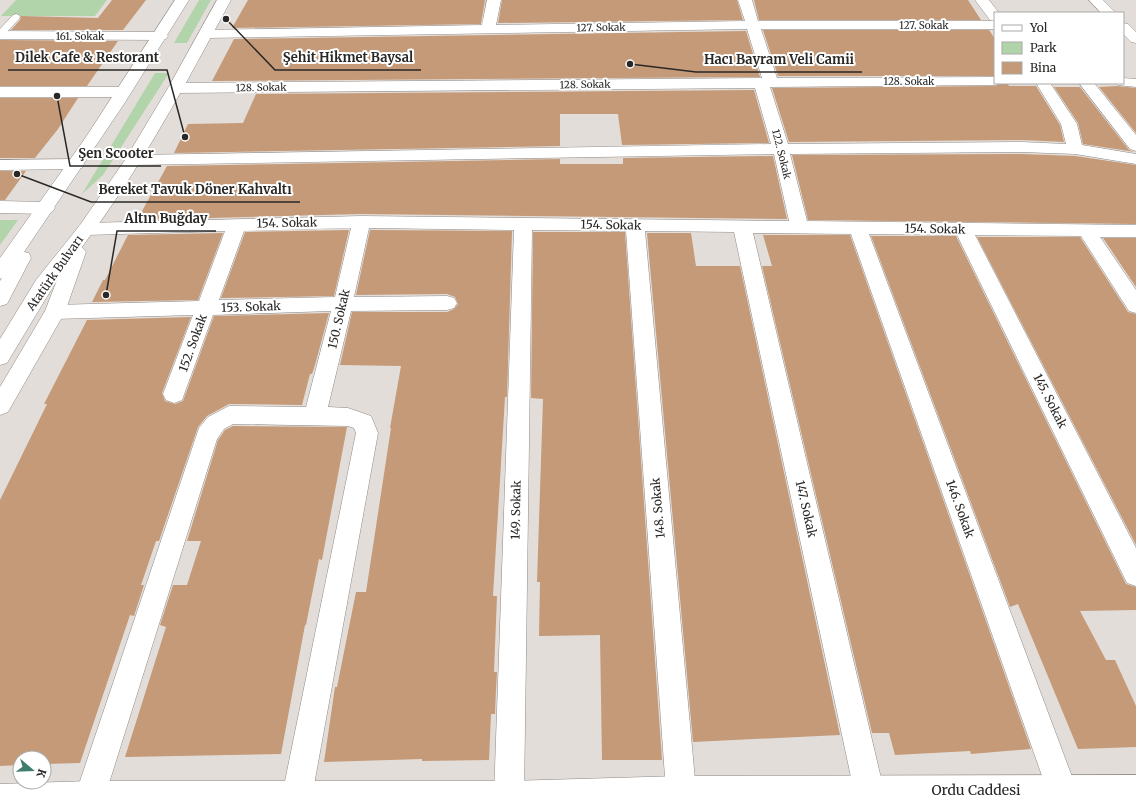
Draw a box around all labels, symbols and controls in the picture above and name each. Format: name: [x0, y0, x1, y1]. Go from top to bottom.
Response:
legend: [994, 12, 1124, 84]
street label: 127. Sokak: [899, 19, 949, 32]
text: Yol: [1029, 20, 1048, 35]
street label: 127. Sokak: [576, 21, 626, 34]
street label: 161. Sokak: [56, 30, 105, 43]
text: Park: [1030, 40, 1057, 55]
callout: Dilek Cafe & Restorant: [8, 45, 167, 70]
callout: Şehit Hikmet Baysal: [275, 45, 421, 70]
callout: Hacı Bayram Veli Camii: [696, 47, 862, 72]
text: Dilek Cafe & Restorant: [15, 49, 160, 66]
text: Şehit Hikmet Baysal: [283, 49, 413, 66]
text: Hacı Bayram Veli Camii: [704, 51, 855, 68]
text: Bina: [1030, 60, 1057, 75]
street label: 128. Sokak: [884, 75, 935, 88]
street label: 128. Sokak: [560, 78, 611, 91]
street label: 128. Sokak: [236, 81, 287, 94]
street label: 122. Sokak: [769, 128, 794, 181]
callout: Şen Scooter: [70, 141, 161, 166]
text: Şen Scooter: [78, 145, 154, 162]
callout: Bereket Tavuk Döner Kahvaltı: [91, 177, 300, 202]
text: Bereket Tavuk Döner Kahvaltı: [98, 181, 292, 198]
callout: Altın Buğday: [117, 206, 216, 231]
text: Altın Buğday: [123, 210, 208, 227]
street label: 154. Sokak: [257, 214, 318, 231]
street label: 154. Sokak: [581, 216, 642, 233]
street label: 154. Sokak: [905, 220, 966, 237]
street label: Atatürk Bulvarı: [22, 232, 86, 314]
street label: 150. Sokak: [324, 287, 353, 350]
street label: 153. Sokak: [221, 298, 281, 315]
street label: 152. Sokak: [175, 312, 210, 374]
street label: 145. Sokak: [1030, 371, 1071, 431]
street label: 148. Sokak: [647, 477, 668, 539]
street label: 146. Sokak: [943, 478, 978, 540]
street label: 147. Sokak: [793, 479, 820, 539]
street label: 149. Sokak: [507, 480, 524, 540]
north arrow: [12, 750, 52, 790]
text: K: [33, 767, 49, 780]
street label: Ordu Caddesi: [931, 781, 1021, 799]

